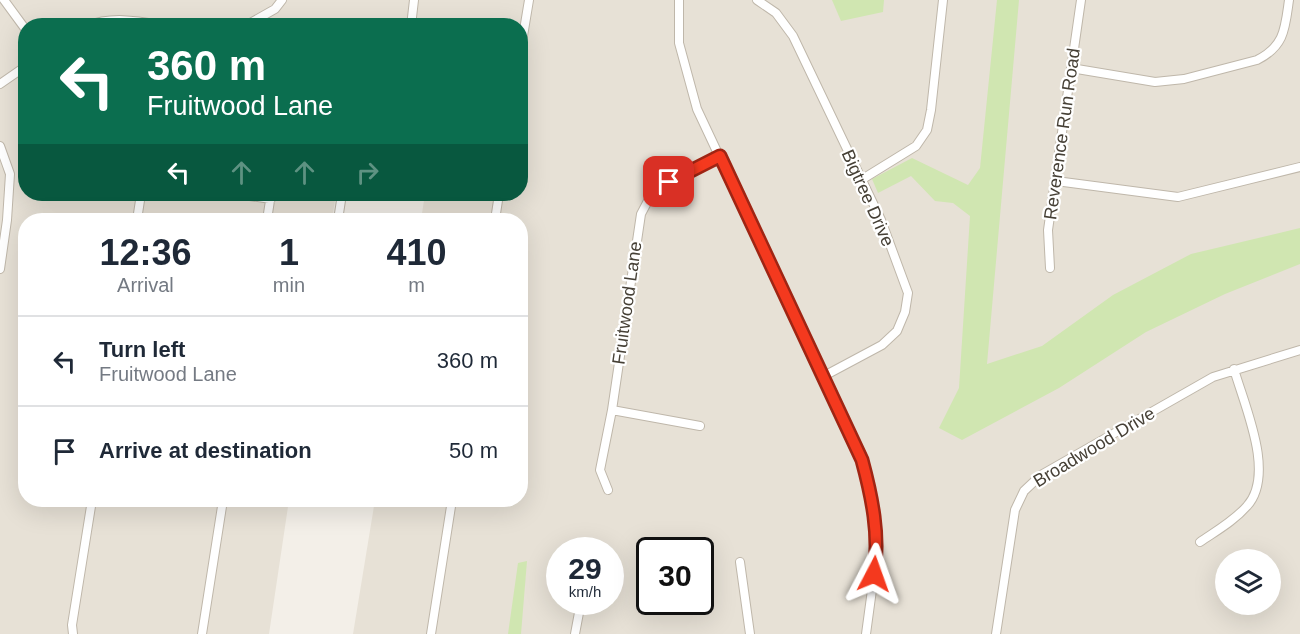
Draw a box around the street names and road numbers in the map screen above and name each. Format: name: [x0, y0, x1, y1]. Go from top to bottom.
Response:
street label: Reverence Run Road: [1040, 47, 1084, 221]
street label: Bigtree Drive: [838, 146, 898, 250]
street label: Fruitwood Lane: [608, 240, 646, 366]
street label: Broadwood Drive: [1030, 403, 1158, 491]

